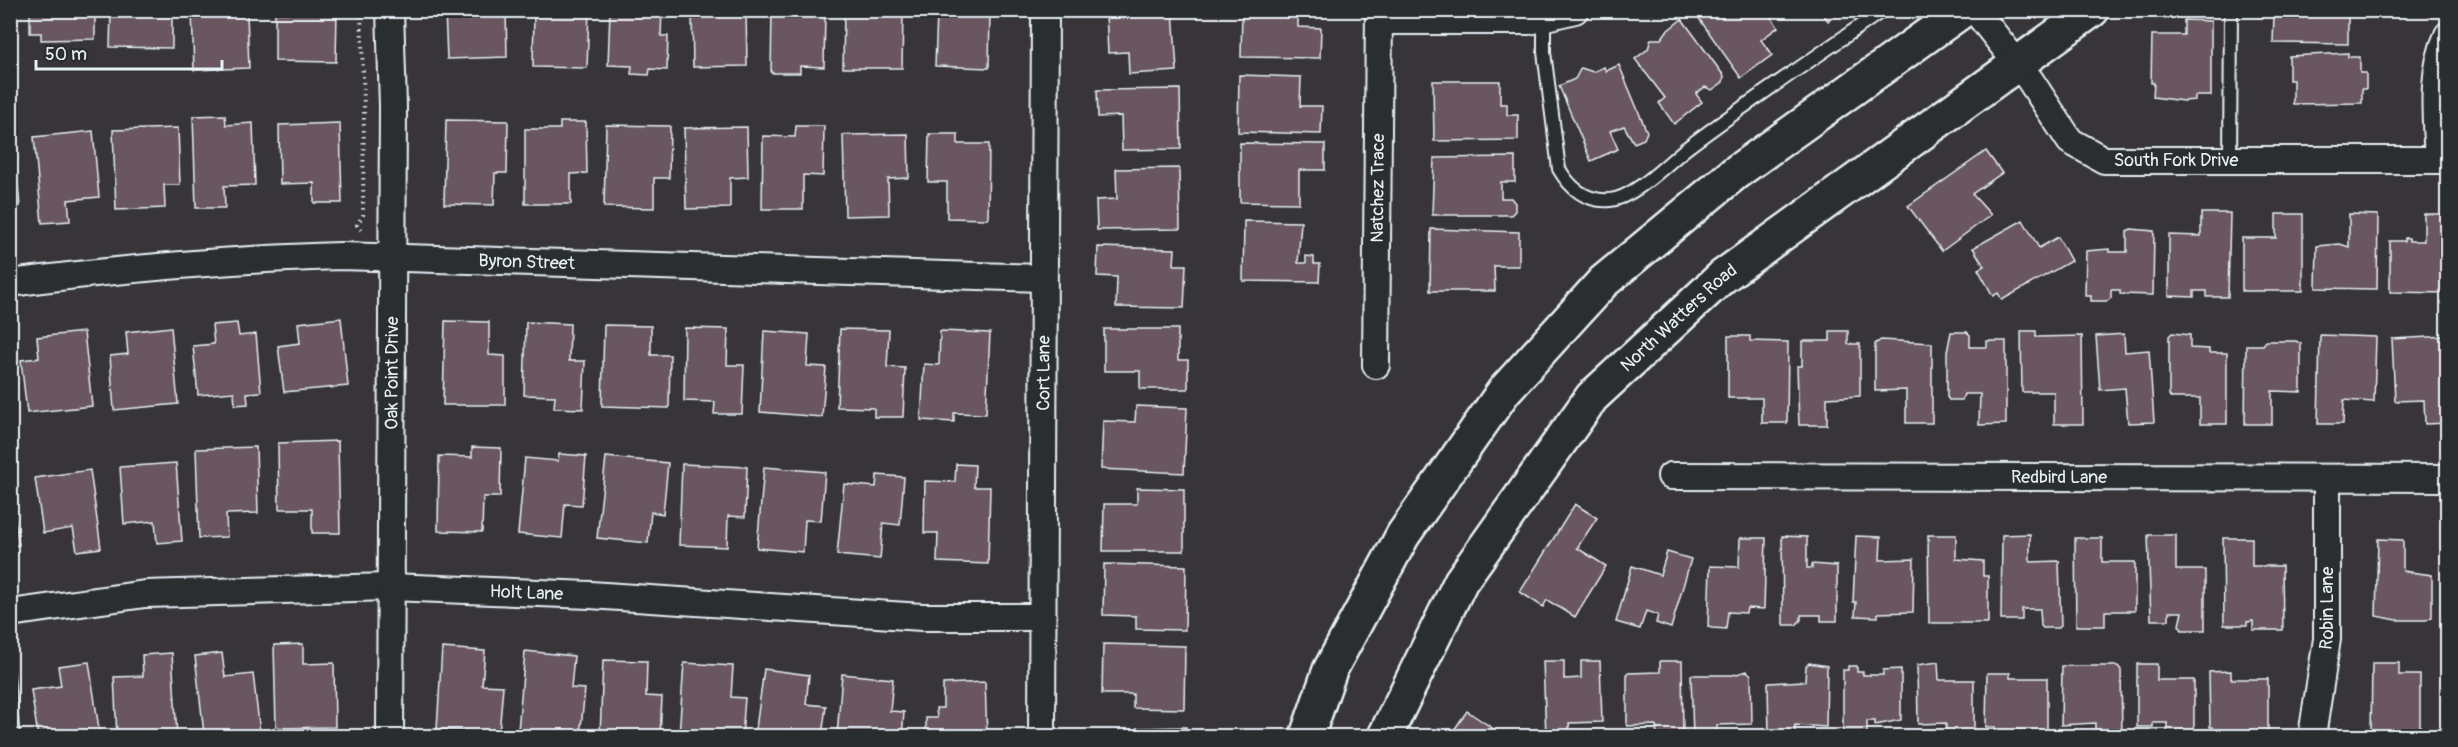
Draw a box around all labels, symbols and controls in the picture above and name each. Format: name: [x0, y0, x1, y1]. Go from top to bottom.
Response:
scale bar: [36, 33, 222, 71]
text: 50 m: [45, 43, 87, 66]
street label: Natchez Trace: [1366, 133, 1389, 243]
street label: South Fork Drive: [2114, 149, 2239, 172]
street label: Byron Street: [478, 249, 576, 275]
street label: North Watters Road: [1615, 258, 1741, 377]
street label: Oak Point Drive: [380, 316, 403, 430]
street label: Cort Lane: [1032, 335, 1055, 411]
street label: Redbird Lane: [2011, 465, 2107, 489]
street label: Robin Lane: [2314, 566, 2339, 651]
street label: Holt Lane: [489, 579, 564, 605]

